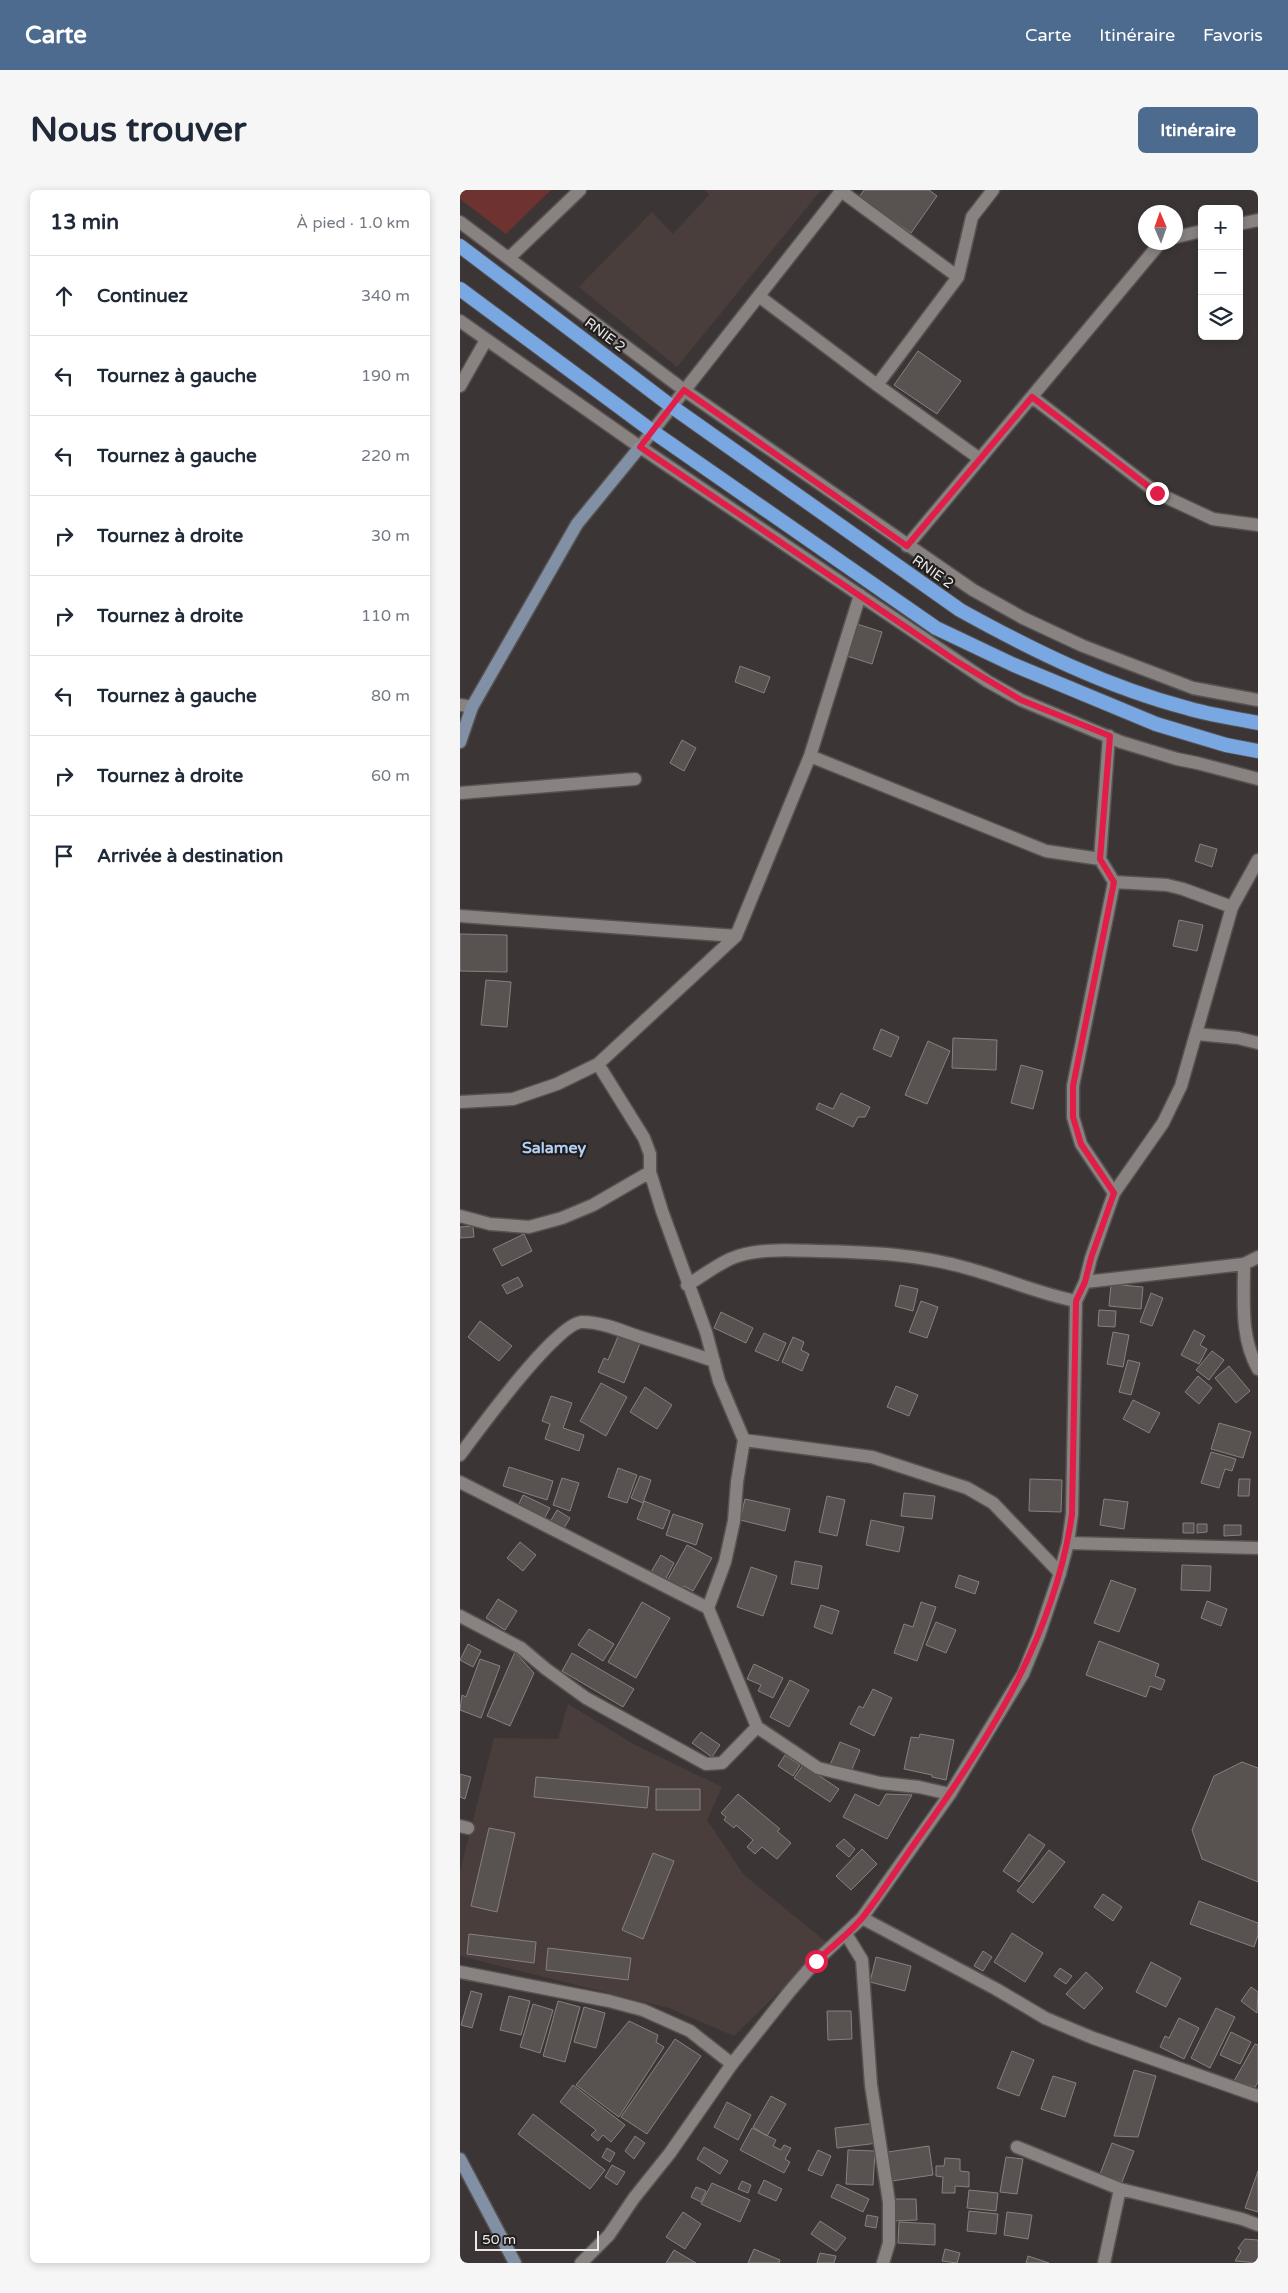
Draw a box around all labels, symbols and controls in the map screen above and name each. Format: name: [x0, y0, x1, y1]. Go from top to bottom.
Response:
text: Carte: [25, 21, 87, 50]
text: Carte: [1025, 24, 1071, 46]
text: Itinéraire: [1099, 24, 1175, 46]
text: Favoris: [1203, 24, 1263, 46]
button: Itinéraire: [1138, 107, 1258, 153]
text: Nous trouver: [30, 109, 246, 151]
north arrow: [1138, 205, 1183, 250]
map controls: [1198, 205, 1243, 340]
button: +: [1198, 205, 1243, 250]
text: 13 min: [50, 210, 119, 235]
text: À pied · 1.0 km: [296, 213, 410, 233]
button: −: [1198, 250, 1243, 295]
icon: ahead: [50, 282, 78, 310]
text: Continuez: [97, 285, 188, 307]
text: 340 m: [361, 286, 410, 306]
button: layers: [1198, 295, 1243, 340]
street label: RNIE 2: [581, 314, 629, 356]
icon: left: [50, 362, 78, 390]
text: Tournez à gauche: [97, 365, 257, 387]
text: 190 m: [361, 366, 410, 386]
icon: left: [50, 442, 78, 470]
text: Tournez à gauche: [97, 445, 257, 467]
text: 220 m: [361, 446, 410, 466]
route end: [1146, 482, 1169, 505]
icon: right: [50, 522, 78, 550]
text: Tournez à droite: [97, 525, 243, 547]
text: 30 m: [371, 526, 410, 546]
street label: RNIE 2: [909, 552, 957, 592]
icon: right: [50, 602, 78, 630]
text: Tournez à droite: [97, 605, 243, 627]
text: 110 m: [361, 606, 410, 626]
icon: left: [50, 682, 78, 710]
text: Tournez à gauche: [97, 685, 257, 707]
text: 80 m: [371, 686, 410, 706]
icon: right: [50, 762, 78, 790]
text: Tournez à droite: [97, 765, 243, 787]
text: 60 m: [371, 766, 410, 786]
icon: arrive: [50, 842, 78, 870]
text: Arrivée à destination: [97, 845, 283, 867]
district label: Salamey: [522, 1138, 586, 1158]
route start: [805, 1950, 828, 1973]
scale bar: [475, 2228, 599, 2251]
text: 50 m: [482, 2231, 516, 2248]

